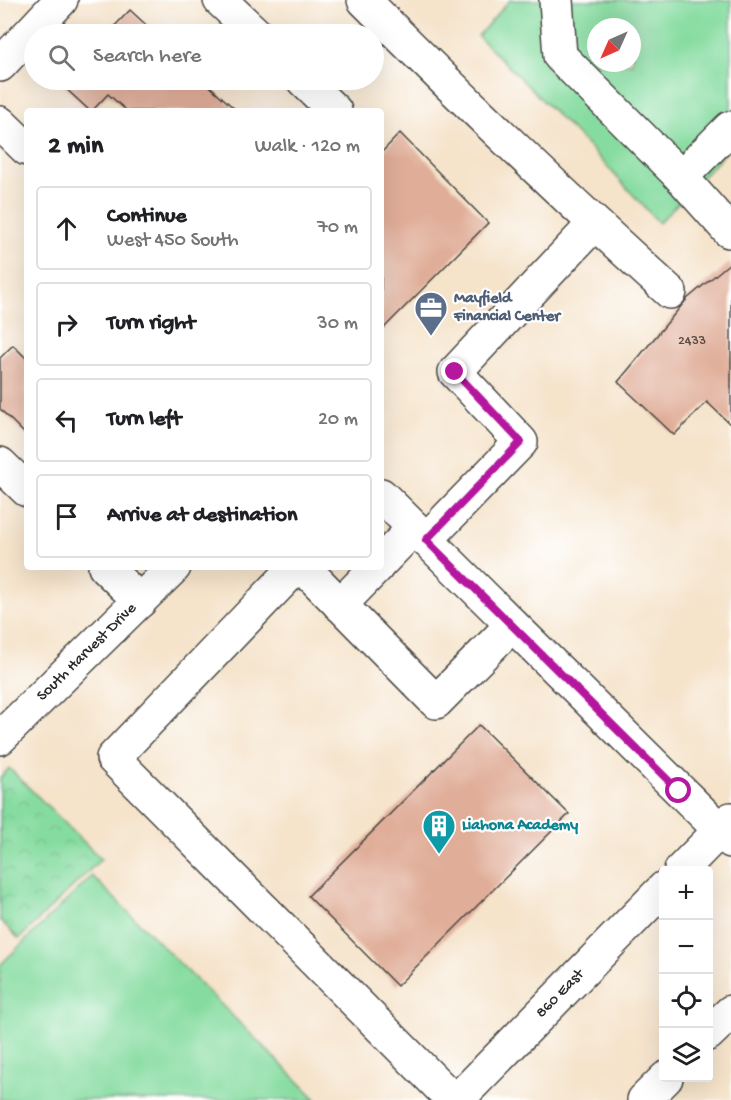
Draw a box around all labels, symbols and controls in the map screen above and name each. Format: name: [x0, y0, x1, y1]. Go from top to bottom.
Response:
north arrow: [587, 18, 641, 72]
search box: [24, 24, 384, 90]
icon: search: [45, 41, 78, 74]
text: Search here: [93, 44, 201, 70]
text: 2 min: [48, 132, 103, 163]
text: Walk · 120 m: [255, 136, 360, 159]
text: Continue: [107, 204, 187, 230]
icon: ahead: [50, 212, 83, 245]
text: 70 m: [317, 217, 358, 240]
text: West 450 South: [107, 230, 239, 253]
place label: Mayfield Financial Center: [453, 289, 562, 327]
office icon: Mayfield Financial Center: [413, 290, 449, 337]
icon: right: [50, 308, 83, 341]
text: Turn right: [107, 311, 195, 337]
text: 30 m: [317, 313, 358, 336]
house number: 2433: [678, 333, 706, 350]
route end: [441, 358, 467, 384]
icon: left: [50, 404, 83, 437]
text: Turn left: [107, 407, 181, 433]
text: 20 m: [318, 409, 358, 432]
icon: arrive: [50, 500, 83, 533]
text: Arrive at destination: [107, 503, 297, 529]
street label: South Harvest Drive: [33, 599, 141, 706]
route start: [665, 777, 691, 803]
building icon: Liahona Academy: [421, 808, 457, 855]
place label: Liahona Academy: [462, 817, 578, 836]
map controls: [659, 866, 713, 1082]
button: +: [659, 866, 713, 920]
button: −: [659, 920, 713, 974]
street label: 860 East: [532, 965, 590, 1023]
button: locate: [659, 974, 713, 1028]
button: layers: [659, 1028, 713, 1082]

